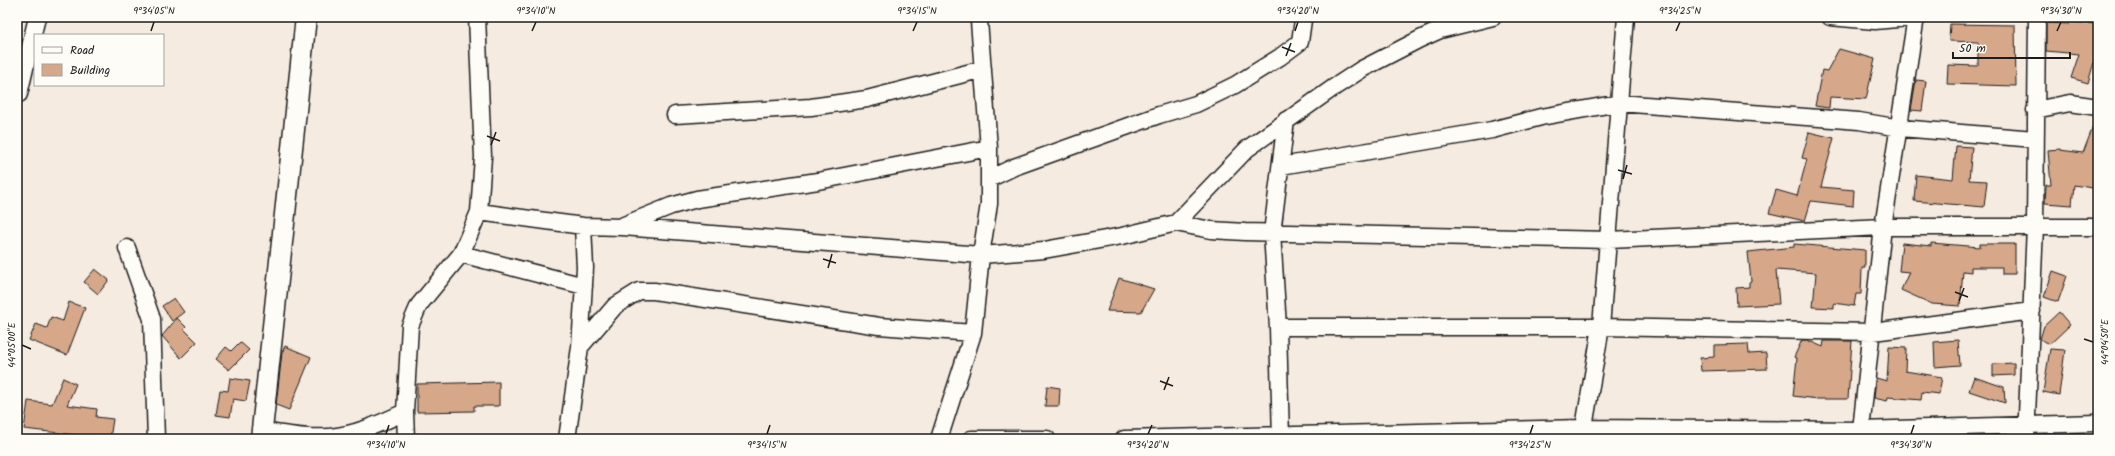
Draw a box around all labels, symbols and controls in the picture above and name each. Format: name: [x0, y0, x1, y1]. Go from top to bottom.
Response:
text: 9°34'05"N: [133, 3, 175, 19]
text: 9°34'10"N: [516, 3, 556, 19]
text: 9°34'15"N: [897, 3, 937, 19]
text: 9°34'20"N: [1277, 3, 1319, 19]
text: 9°34'25"N: [1659, 3, 1701, 19]
text: 9°34'30"N: [2040, 3, 2082, 19]
legend: [34, 34, 164, 86]
scale bar: [1953, 34, 2070, 60]
text: 50 m: [1959, 39, 1986, 58]
text: Road: [70, 41, 95, 60]
text: Building: [70, 61, 110, 80]
text: 44°04'50"E: [2097, 318, 2113, 365]
text: 44°05'00"E: [4, 321, 20, 368]
text: 9°34'10"N: [366, 437, 406, 453]
text: 9°34'15"N: [747, 437, 787, 453]
text: 9°34'20"N: [1127, 437, 1169, 453]
text: 9°34'25"N: [1509, 437, 1551, 453]
text: 9°34'30"N: [1890, 437, 1932, 453]

